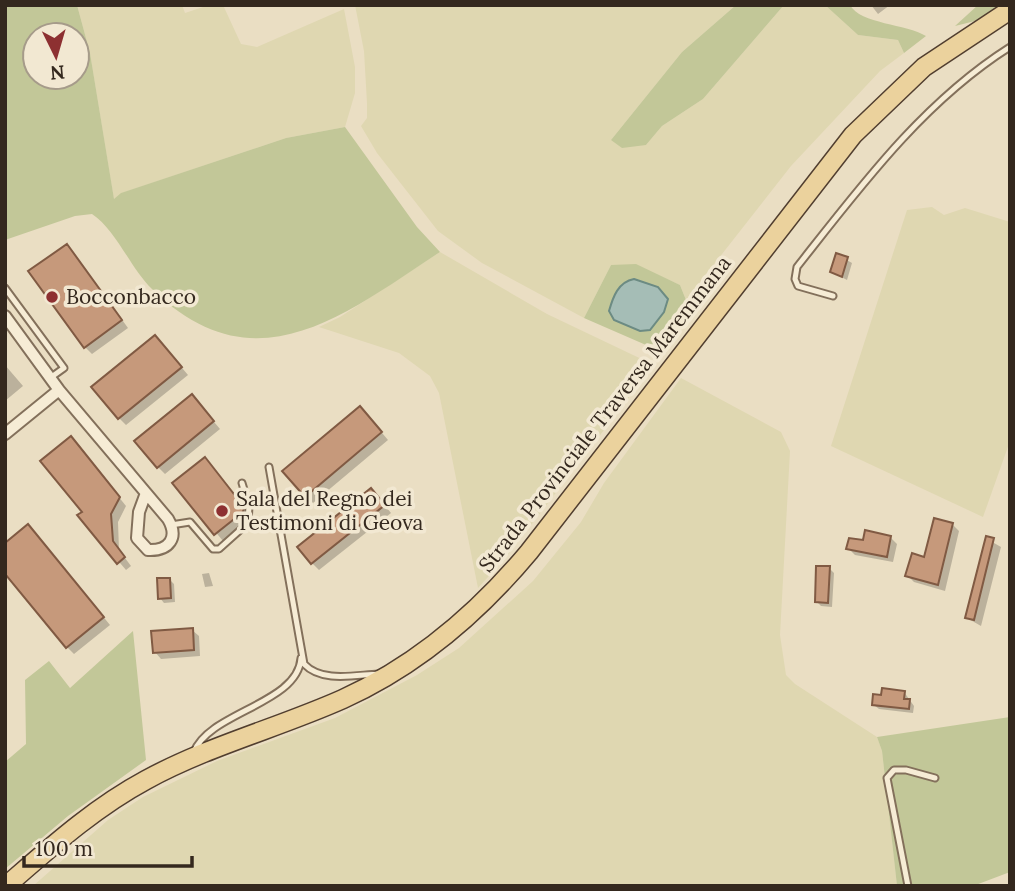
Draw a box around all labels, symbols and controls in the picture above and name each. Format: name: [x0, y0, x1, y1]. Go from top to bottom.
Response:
north arrow: [21, 21, 91, 91]
text: N: [49, 60, 66, 86]
street label: Strada Provinciale Traversa Maremmana: [473, 250, 737, 577]
place label: Bocconbacco: [66, 283, 196, 310]
marker: Bocconbacco: [44, 289, 60, 305]
place label: Sala del Regno dei Testimoni di Geova: [236, 485, 424, 536]
marker: Sala del Regno dei Testimoni di Geova: [214, 503, 230, 519]
scale bar: [24, 824, 192, 868]
text: 100 m: [35, 835, 93, 862]

